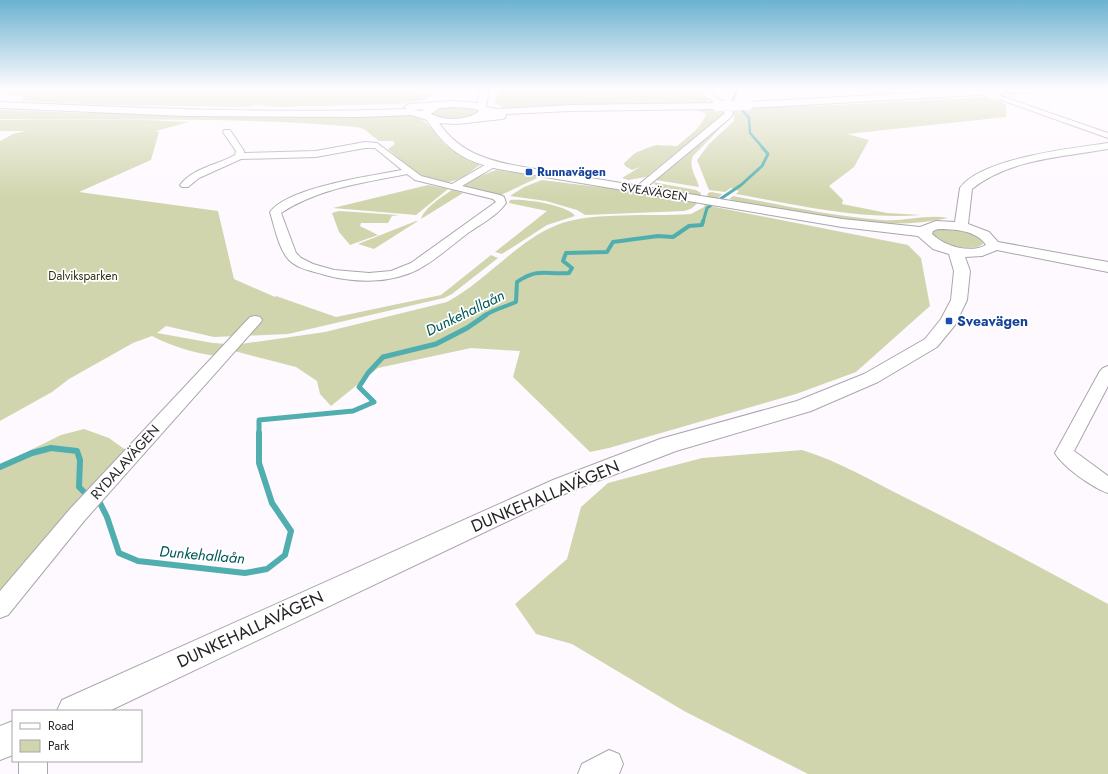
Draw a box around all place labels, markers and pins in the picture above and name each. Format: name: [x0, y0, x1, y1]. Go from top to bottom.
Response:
place label: Runnavägen: [537, 163, 606, 181]
marker: Runnavägen: [524, 167, 534, 177]
place label: Sveavägen: [957, 311, 1028, 331]
marker: Sveavägen: [944, 316, 954, 326]

